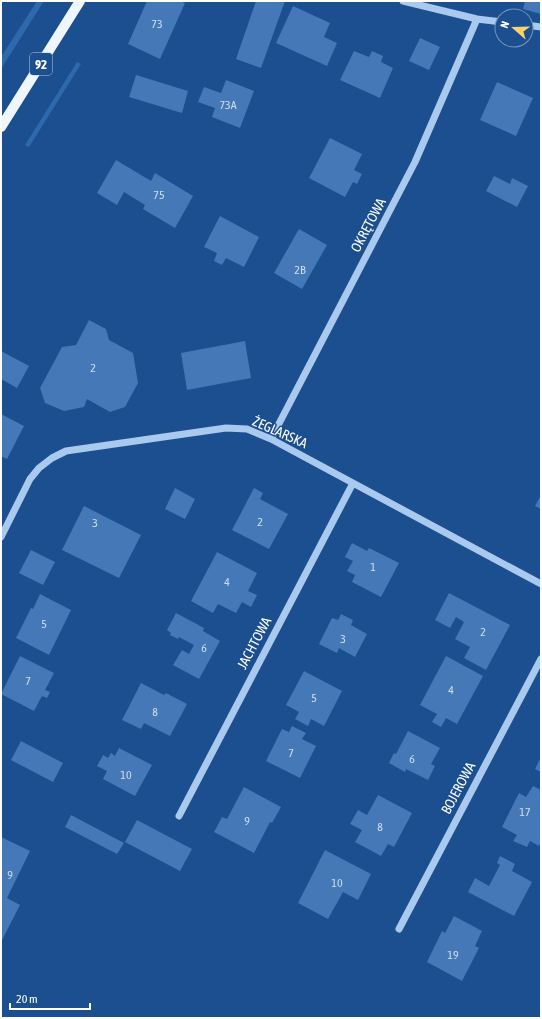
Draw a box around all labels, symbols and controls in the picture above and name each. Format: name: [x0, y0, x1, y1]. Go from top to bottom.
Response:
north arrow: [494, 8, 534, 48]
house number: 73: [151, 17, 163, 31]
text: N: [498, 19, 511, 30]
road number: 92: [30, 53, 52, 75]
house number: 73A: [219, 98, 237, 112]
house number: 75: [153, 188, 165, 202]
street label: OKRĘTOWA: [347, 195, 389, 255]
house number: 2B: [294, 263, 306, 277]
house number: 2: [90, 361, 96, 375]
street label: ŻEGLARSKA: [250, 413, 310, 451]
house number: 2: [257, 515, 263, 529]
house number: 3: [92, 516, 98, 530]
house number: 1: [370, 560, 376, 574]
house number: 4: [224, 575, 230, 589]
street label: JACHTOWA: [234, 614, 274, 672]
house number: 5: [41, 617, 47, 631]
house number: 2: [480, 625, 486, 639]
house number: 3: [340, 632, 346, 646]
house number: 6: [201, 641, 207, 655]
house number: 7: [25, 674, 31, 688]
house number: 4: [448, 683, 454, 697]
house number: 5: [311, 691, 317, 705]
house number: 8: [152, 705, 158, 719]
house number: 7: [288, 746, 294, 760]
house number: 6: [409, 752, 415, 766]
street label: BOJEROWA: [438, 759, 478, 817]
house number: 10: [120, 768, 132, 782]
house number: 17: [519, 805, 531, 819]
house number: 9: [244, 814, 250, 828]
house number: 8: [377, 820, 383, 834]
house number: 9: [7, 868, 13, 882]
house number: 10: [331, 876, 343, 890]
house number: 19: [447, 948, 459, 962]
scale bar: [10, 985, 90, 1011]
text: 20 m: [16, 992, 38, 1006]

